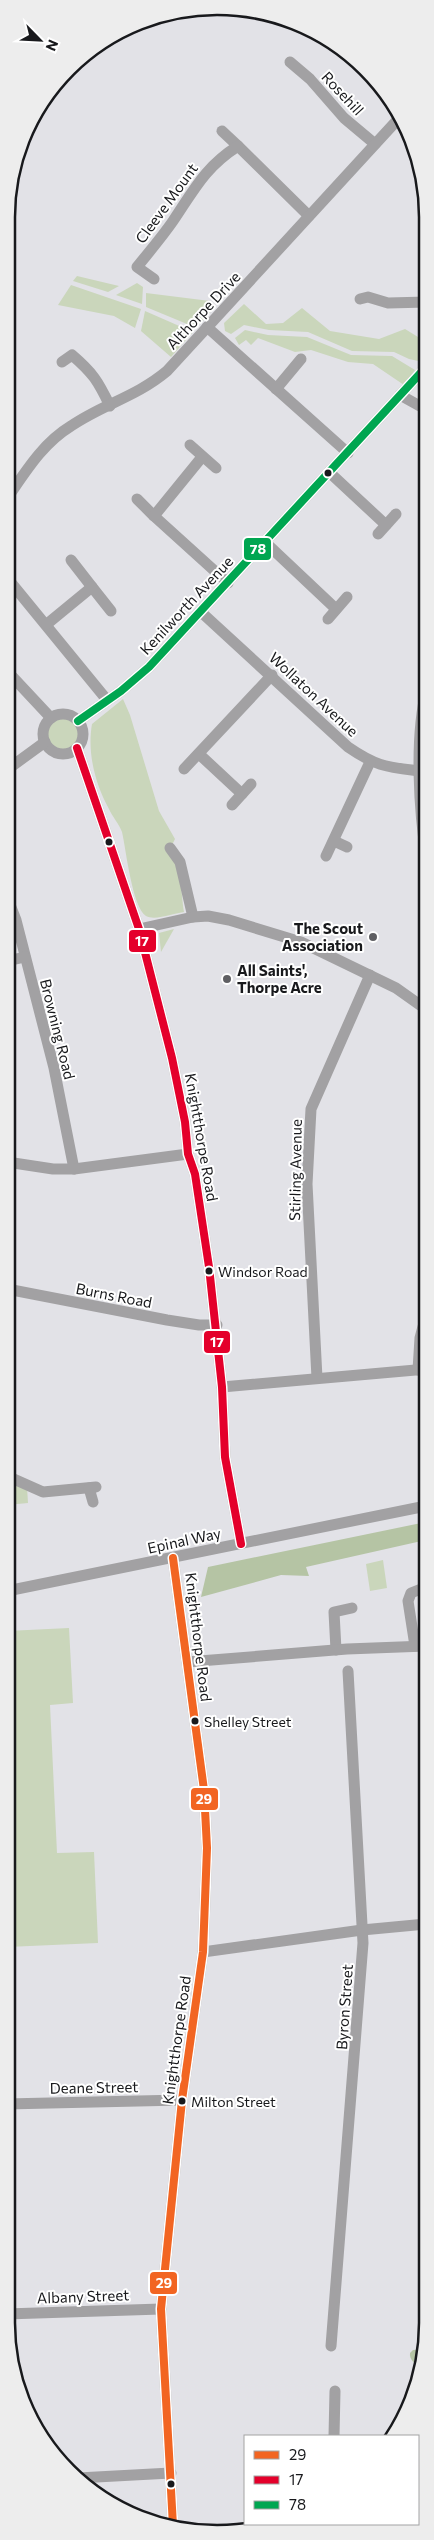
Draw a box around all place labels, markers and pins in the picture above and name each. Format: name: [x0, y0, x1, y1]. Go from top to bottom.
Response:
unlabelled marker: [323, 468, 333, 478]
unlabelled marker: [104, 837, 114, 847]
place label: The Scout Association: [282, 919, 363, 954]
marker: The Scout Association: [367, 931, 379, 943]
place label: All Saints', Thorpe Acre: [237, 961, 322, 996]
marker: All Saints', Thorpe Acre: [221, 973, 233, 985]
place label: Windsor Road: [218, 1263, 308, 1280]
marker: Windsor Road: [204, 1266, 214, 1276]
place label: Shelley Street: [204, 1713, 292, 1730]
marker: Shelley Street: [190, 1716, 200, 1726]
place label: Milton Street: [191, 2093, 276, 2110]
marker: Milton Street: [177, 2096, 187, 2106]
unlabelled marker: [166, 2479, 176, 2489]

